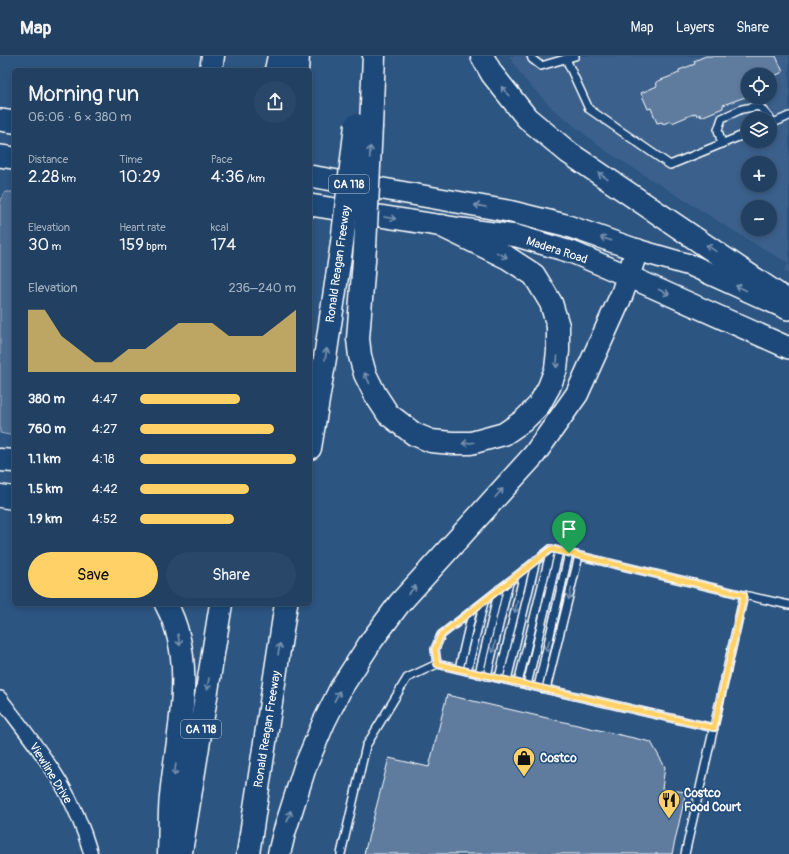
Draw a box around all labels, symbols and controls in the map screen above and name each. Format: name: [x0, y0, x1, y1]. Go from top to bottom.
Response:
text: Map: [20, 16, 51, 40]
text: Map: [631, 19, 654, 36]
text: Layers: [676, 19, 714, 36]
text: Share: [736, 19, 769, 36]
map controls: [741, 68, 777, 236]
button: locate: [741, 68, 777, 104]
text: Morning run: [28, 80, 139, 108]
button: share: [254, 81, 296, 123]
one-way arrow: [501, 85, 510, 96]
text: 06:06 · 6 × 380 m: [28, 109, 132, 125]
button: layers: [741, 112, 777, 148]
one-way arrow: [366, 146, 373, 159]
text: Distance: [28, 153, 68, 166]
text: Time: [119, 153, 142, 166]
text: Pace: [211, 153, 232, 166]
button: +: [741, 156, 777, 192]
text: 2.28: [28, 166, 59, 187]
text: 10:29: [119, 166, 160, 187]
text: 4:36: [211, 166, 244, 187]
text: km: [59, 172, 76, 185]
text: /km: [244, 172, 265, 185]
one-way arrow: [597, 172, 608, 180]
road number: CA 118: [329, 175, 369, 193]
button: −: [741, 200, 777, 236]
one-way arrow: [474, 202, 487, 210]
street label: Ronald Reagan Freeway: [323, 205, 354, 324]
one-way arrow: [383, 214, 396, 222]
text: Elevation: [28, 221, 70, 234]
text: Heart rate: [119, 221, 166, 234]
text: kcal: [211, 221, 229, 234]
text: 30: [28, 234, 49, 255]
text: 159: [119, 234, 144, 255]
text: 174: [211, 234, 236, 255]
street label: Madera Road: [524, 234, 589, 267]
one-way arrow: [599, 235, 612, 242]
text: m: [49, 240, 61, 253]
text: bpm: [144, 240, 167, 253]
one-way arrow: [705, 244, 716, 252]
one-way arrow: [496, 252, 508, 259]
text: Elevation: [28, 280, 78, 296]
text: 236–240 m: [229, 280, 296, 296]
one-way arrow: [735, 283, 747, 291]
one-way arrow: [657, 289, 669, 296]
one-way arrow: [322, 348, 330, 361]
one-way arrow: [553, 355, 561, 368]
one-way arrow: [363, 373, 370, 385]
text: 380 m: [28, 391, 65, 407]
text: 4:47: [92, 391, 117, 407]
text: 760 m: [28, 421, 66, 437]
text: 4:27: [92, 421, 117, 437]
one-way arrow: [462, 439, 475, 446]
text: 1.1 km: [28, 451, 61, 467]
text: 4:18: [92, 451, 115, 467]
text: 1.5 km: [28, 481, 63, 497]
text: 4:42: [92, 481, 118, 497]
one-way arrow: [494, 488, 504, 498]
text: 1.9 km: [28, 511, 62, 527]
text: 4:52: [92, 511, 117, 527]
pin: [552, 512, 586, 553]
icon: arrive: [558, 518, 580, 540]
button: Save: [28, 552, 158, 598]
button: Share: [166, 552, 296, 598]
one-way arrow: [407, 585, 417, 595]
one-way arrow: [565, 587, 573, 600]
one-way arrow: [511, 600, 519, 613]
one-way arrow: [176, 634, 184, 647]
one-way arrow: [543, 639, 551, 652]
one-way arrow: [489, 640, 497, 653]
one-way arrow: [275, 643, 283, 656]
street label: Ronald Reagan Freeway: [251, 670, 284, 789]
one-way arrow: [204, 677, 212, 690]
one-way arrow: [334, 690, 341, 702]
road number: CA 118: [181, 720, 221, 738]
street label: Viewline Drive: [26, 740, 75, 807]
shop icon: Costco: [511, 745, 537, 778]
place label: Costco: [540, 751, 577, 766]
one-way arrow: [171, 763, 178, 776]
place label: Costco Food Court: [684, 786, 742, 815]
restaurant icon: Costco Food Court: [656, 787, 682, 820]
one-way arrow: [286, 811, 294, 823]

